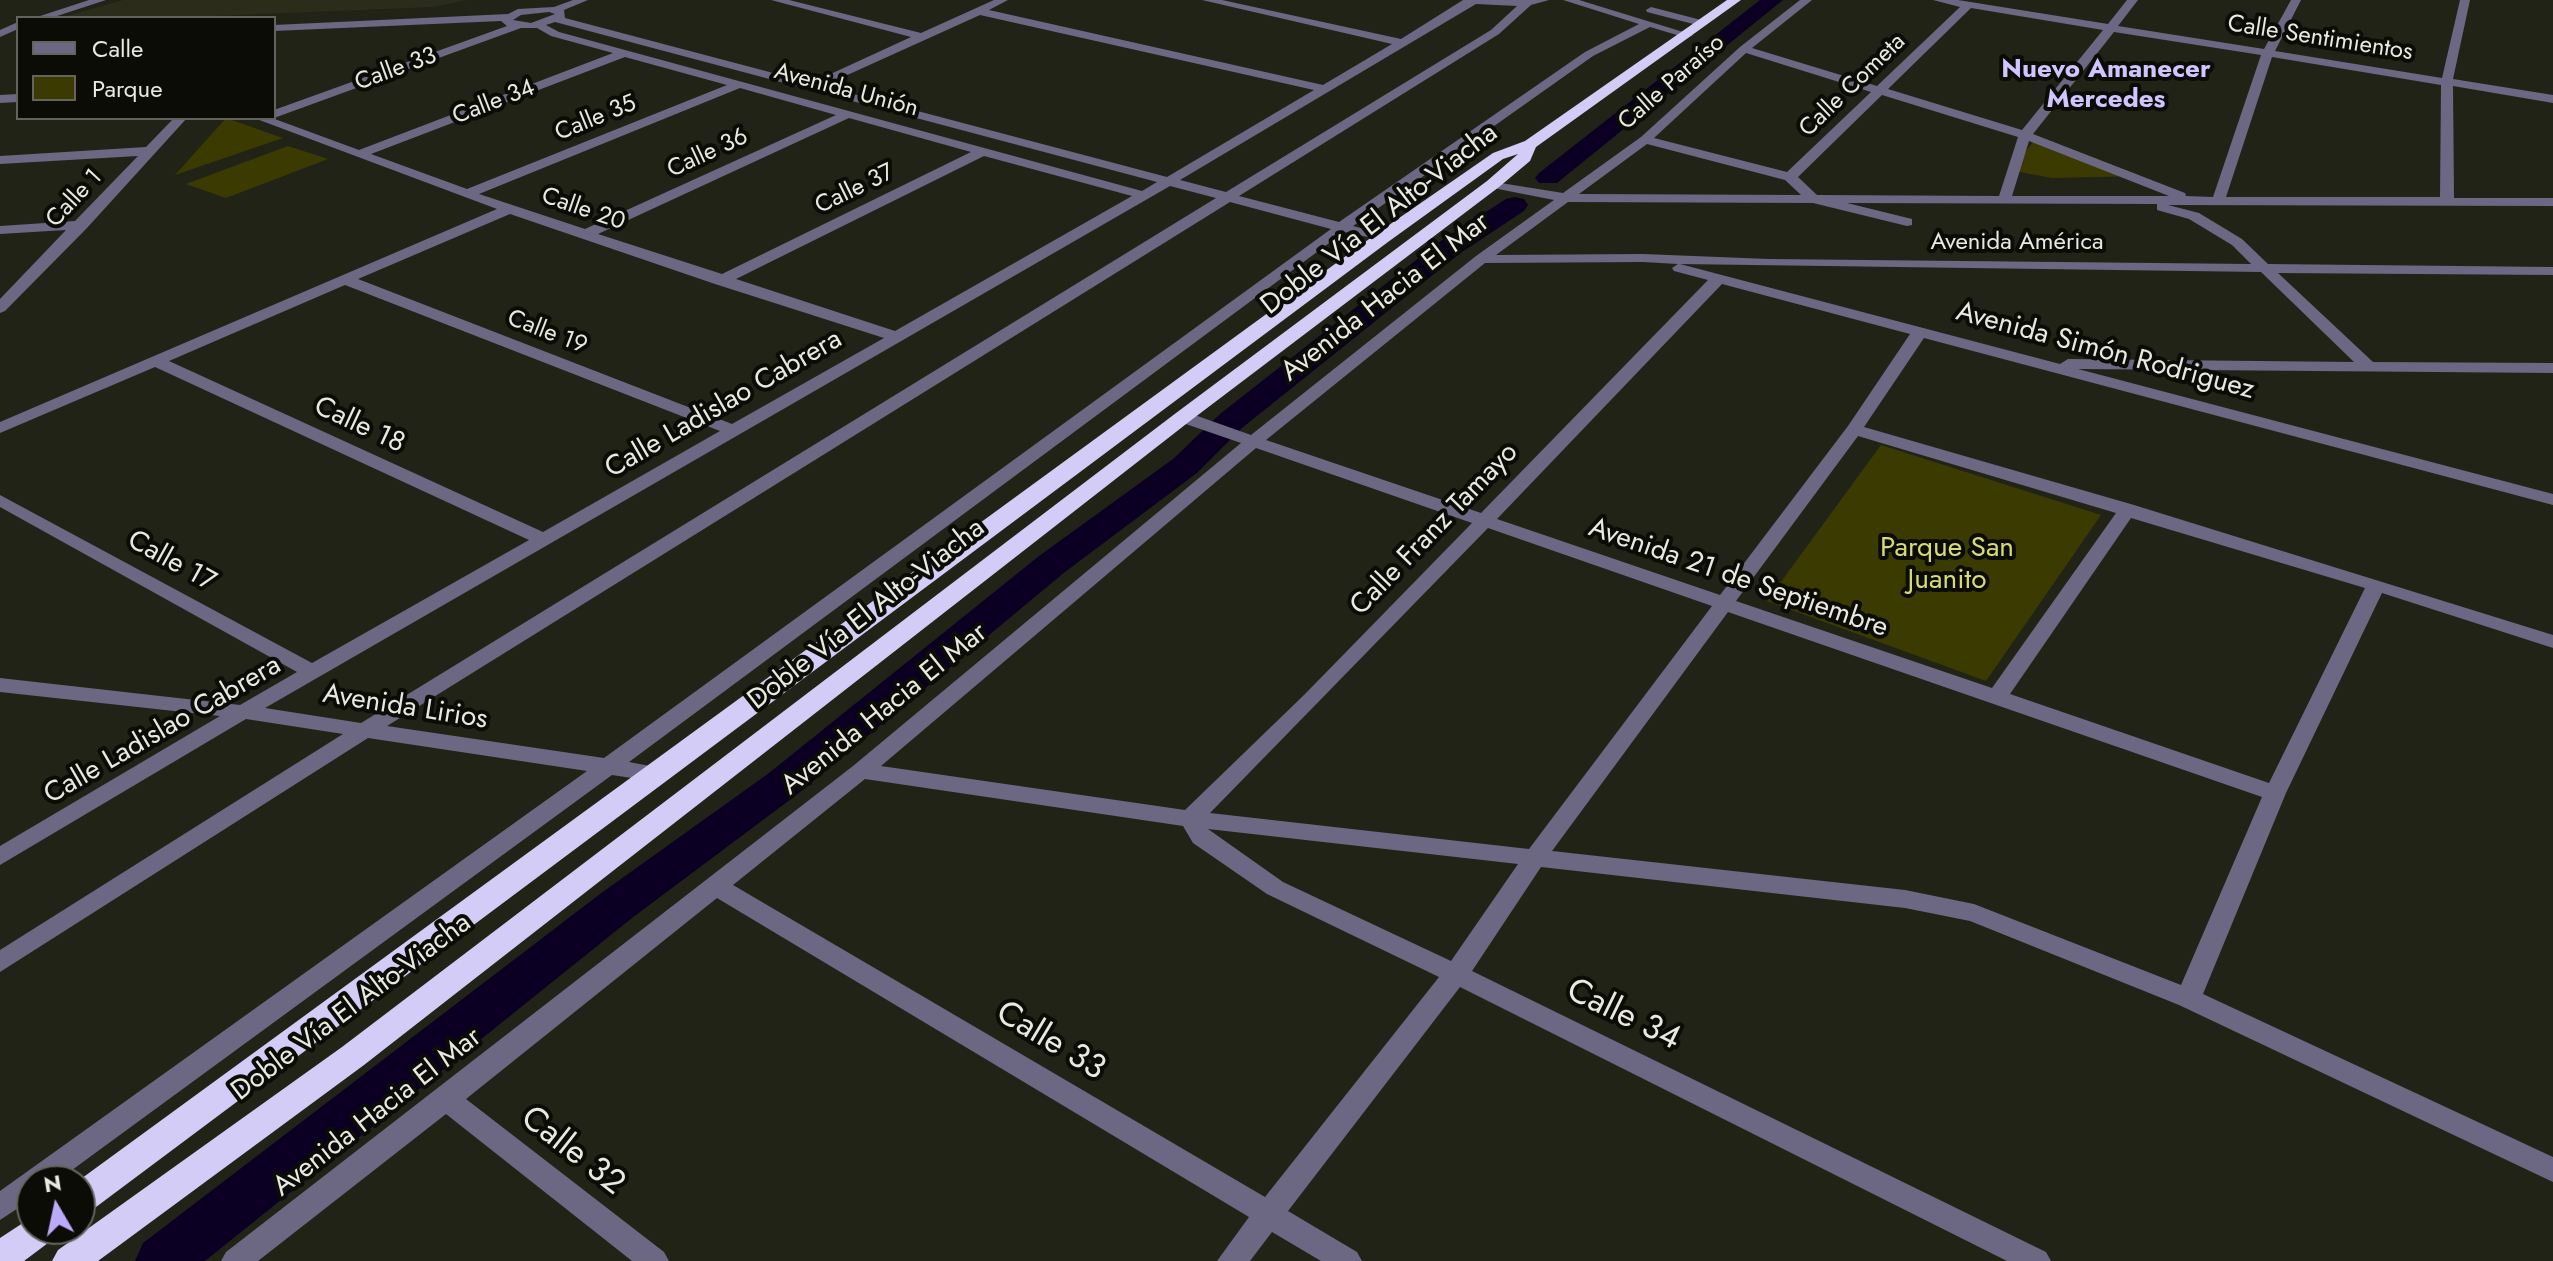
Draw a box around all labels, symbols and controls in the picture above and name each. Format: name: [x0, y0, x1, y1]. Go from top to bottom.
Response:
street label: Calle Sentimientos: [2225, 10, 2415, 68]
legend: [16, 16, 276, 120]
street label: Calle Cometa: [1794, 28, 1912, 144]
street label: Calle Paraíso: [1613, 29, 1731, 137]
text: Calle: [92, 31, 143, 66]
street label: Calle 33: [351, 42, 441, 98]
district label: Nuevo Amanecer Mercedes: [2001, 55, 2211, 116]
street label: Avenida Unión: [771, 58, 921, 124]
text: Parque: [92, 71, 163, 106]
street label: Calle 34: [449, 74, 539, 132]
street label: Calle 35: [551, 90, 641, 148]
street label: Doble Vía El Alto-Viacha: [1255, 117, 1505, 323]
street label: Calle 36: [663, 123, 753, 185]
street label: Calle 37: [811, 159, 899, 221]
street label: Calle 1: [41, 164, 109, 234]
street label: Calle 20: [537, 182, 629, 238]
street label: Avenida Hacia El Mar: [1275, 206, 1497, 390]
street label: Avenida América: [1931, 229, 2103, 257]
street label: Avenida Simón Rodriguez: [1952, 296, 2258, 408]
street label: Calle 19: [503, 305, 591, 361]
street label: Calle Ladislao Cabrera: [600, 323, 848, 487]
street label: Calle 18: [308, 390, 410, 462]
street label: Calle Franz Tamayo: [1344, 437, 1526, 623]
street label: Doble Vía El Alto-Viacha: [742, 512, 992, 718]
street label: Avenida 21 de Septiembre: [1584, 512, 1892, 646]
street label: Calle 17: [121, 524, 221, 600]
park label: Parque San Juanito: [1880, 532, 2014, 598]
street label: Avenida Hacia El Mar: [775, 617, 995, 803]
street label: Calle Ladislao Cabrera: [39, 649, 287, 813]
street label: Avenida Lirios: [320, 678, 490, 738]
street label: Doble Vía El Alto-Viacha: [226, 907, 478, 1109]
street label: Calle 34: [1560, 971, 1686, 1061]
street label: Calle 33: [988, 994, 1112, 1090]
street label: Avenida Hacia El Mar: [267, 1021, 489, 1205]
street label: Calle 32: [512, 1099, 632, 1205]
north arrow: [16, 1165, 96, 1245]
text: N: [41, 1166, 64, 1200]

